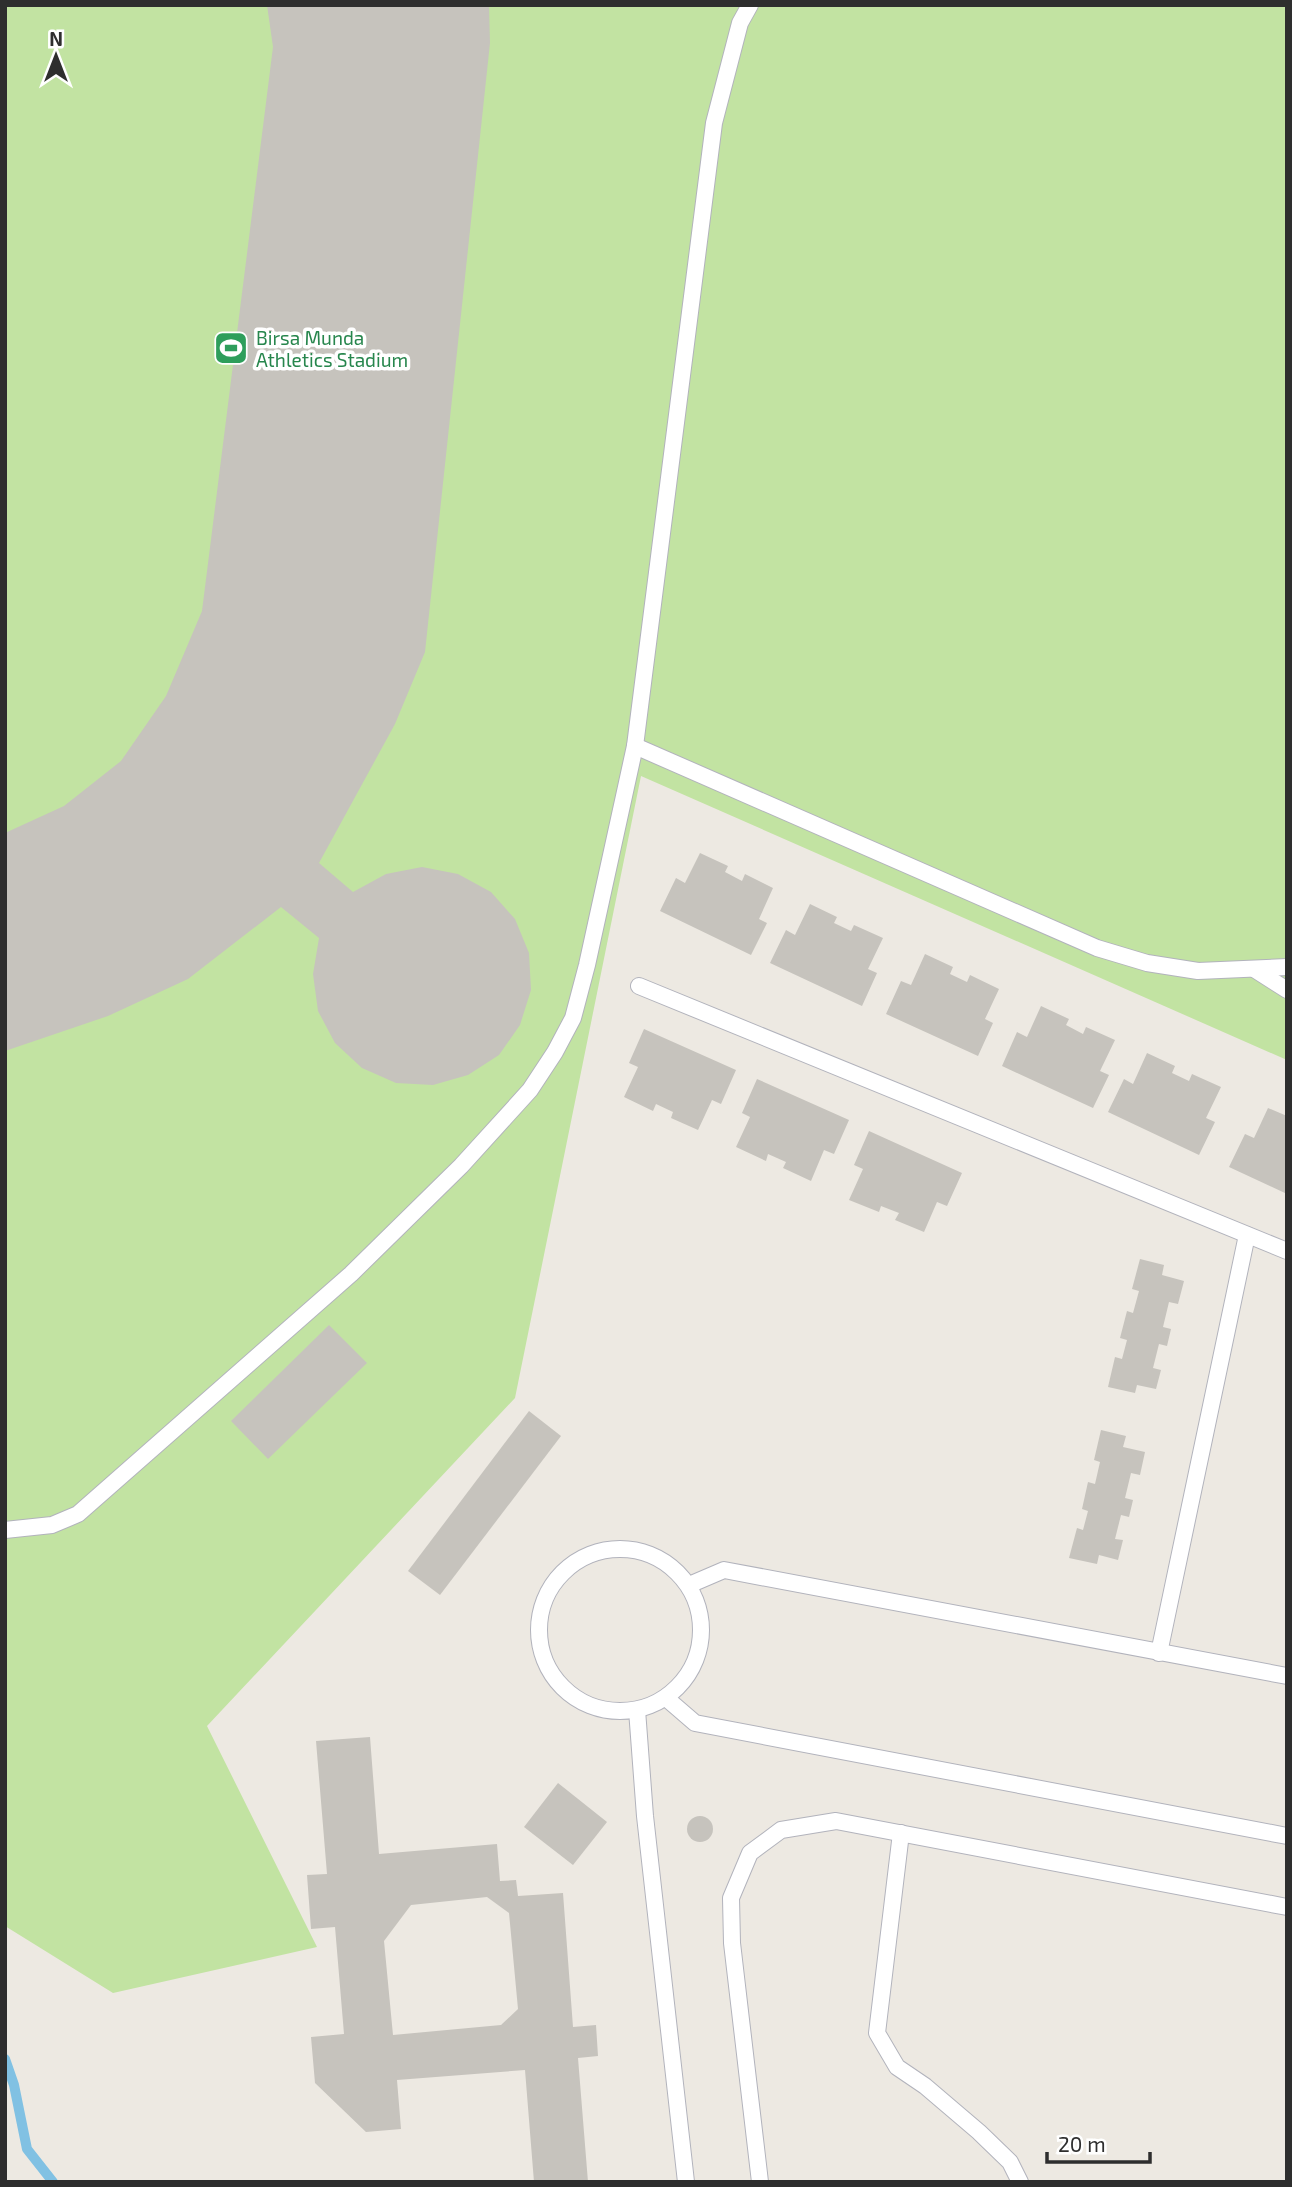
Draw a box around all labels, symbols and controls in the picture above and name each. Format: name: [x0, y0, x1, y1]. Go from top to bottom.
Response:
north arrow: [21, 21, 91, 91]
text: N: [49, 27, 63, 50]
place label: Birsa Munda Athletics Stadium: [256, 326, 408, 371]
sports icon: Birsa Munda Athletics Stadium: [212, 329, 250, 367]
scale bar: [1047, 2120, 1150, 2164]
text: 20 m: [1058, 2131, 1106, 2156]

